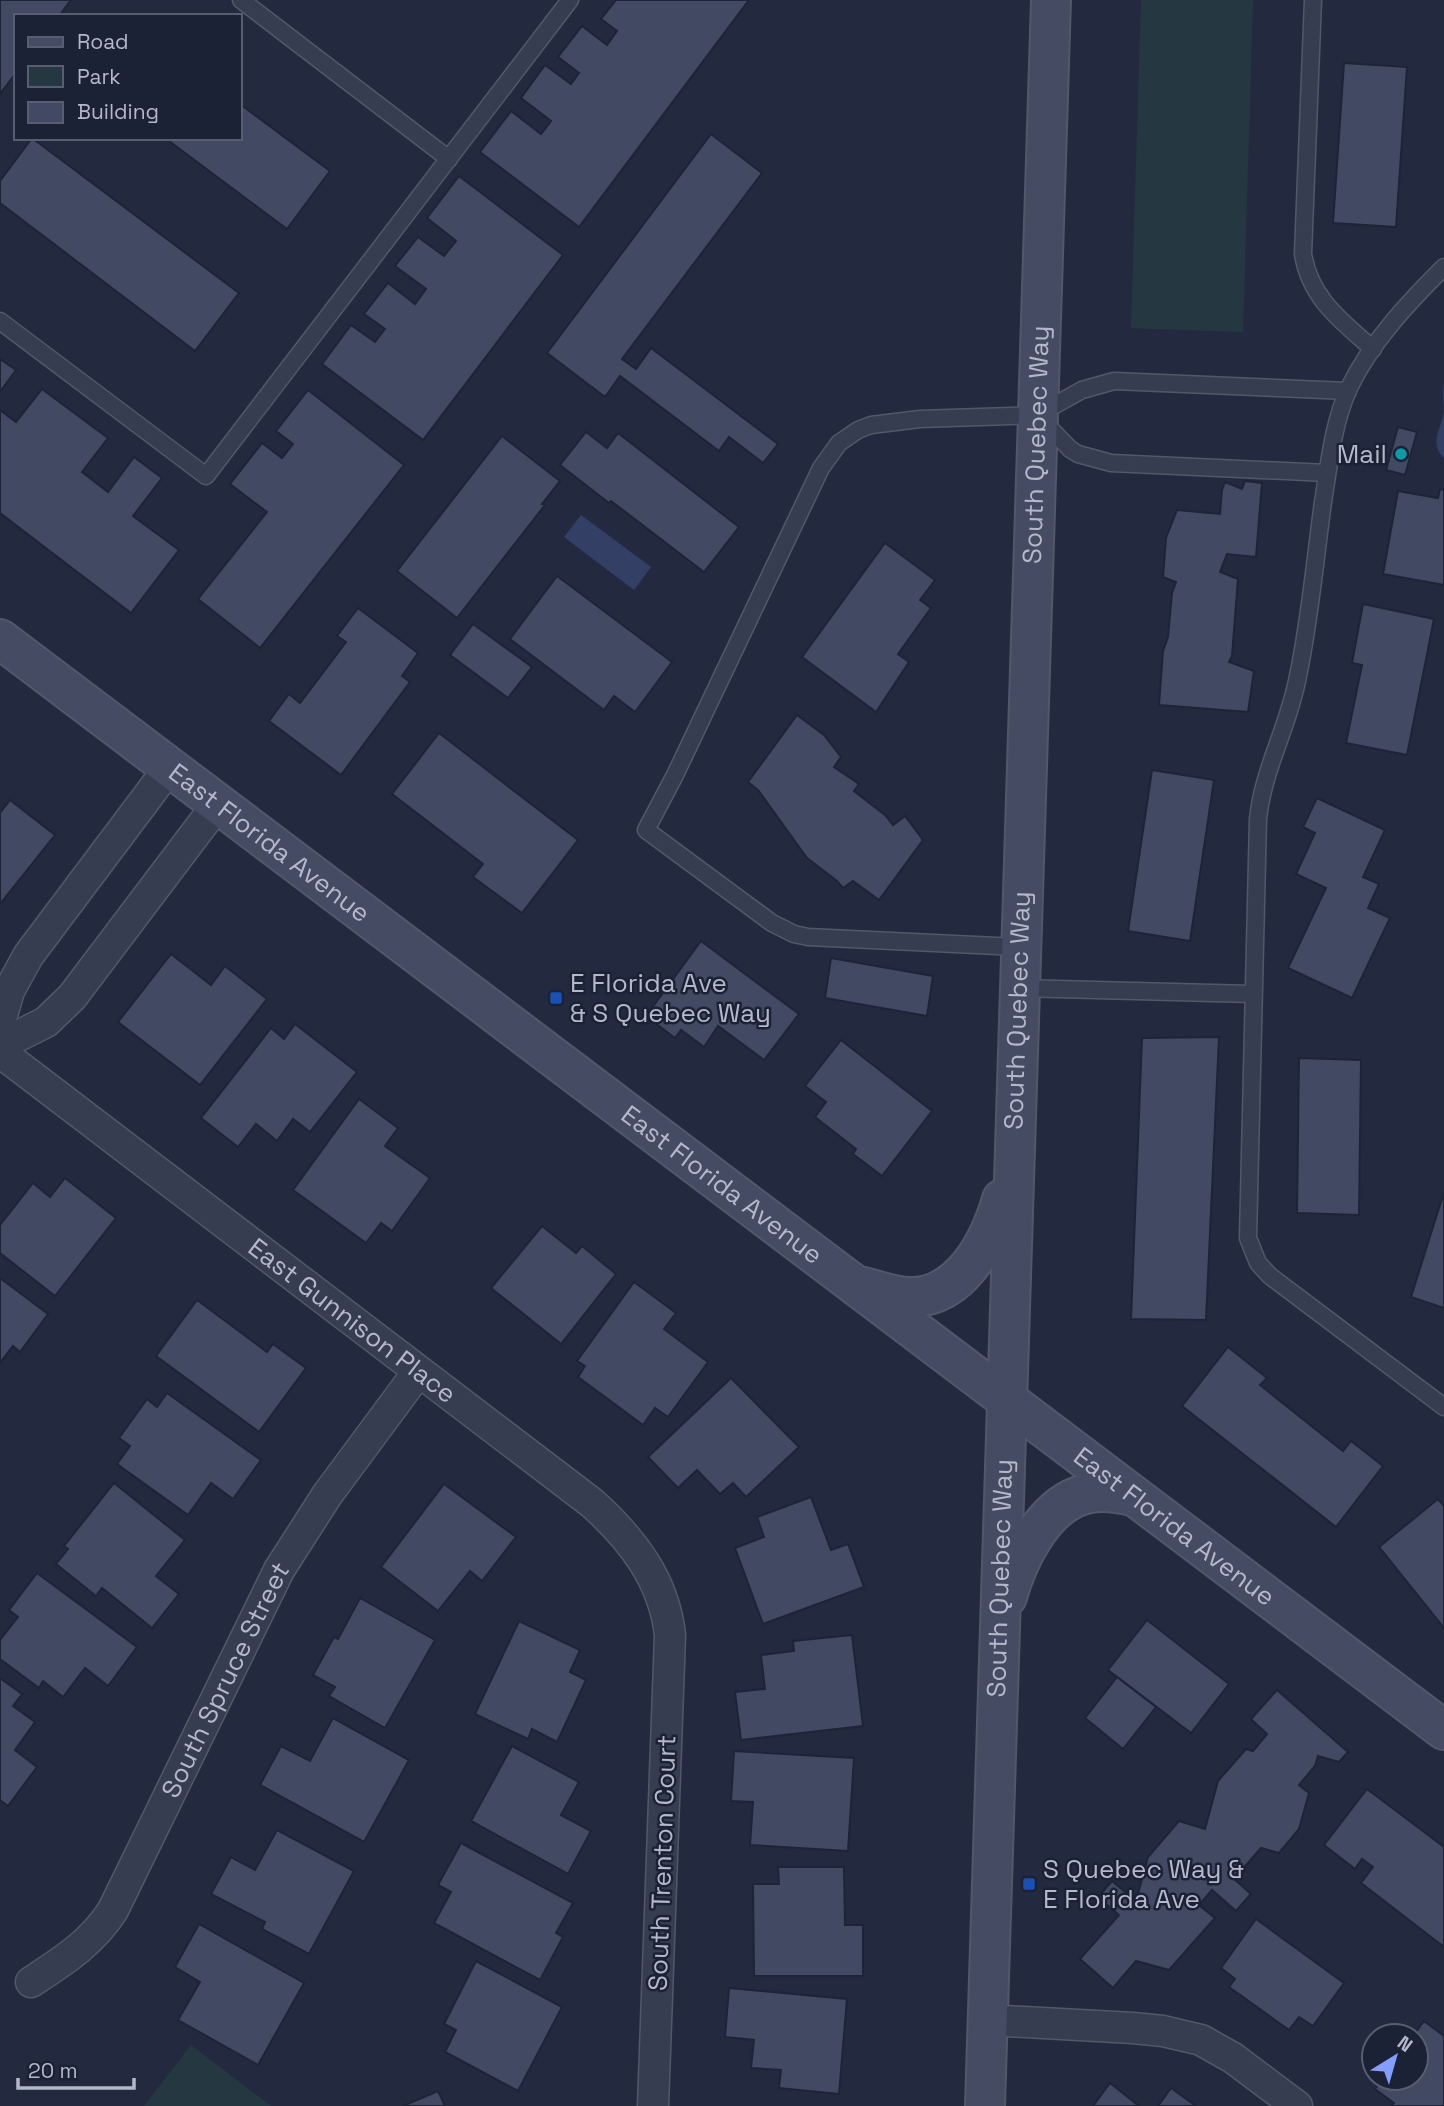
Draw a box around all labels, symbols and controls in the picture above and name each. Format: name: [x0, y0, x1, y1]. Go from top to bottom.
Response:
legend: [14, 14, 242, 140]
text: Road: [77, 28, 129, 55]
text: Park: [77, 63, 121, 90]
text: Building: [77, 98, 159, 125]
street label: South Quebec Way: [1015, 325, 1057, 565]
place label: Mail: [1337, 437, 1387, 471]
marker: Mail: [1393, 446, 1409, 462]
street label: East Florida Avenue: [162, 756, 377, 930]
street label: South Quebec Way: [996, 891, 1038, 1130]
place label: E Florida Ave & S Quebec Way: [570, 966, 771, 1030]
marker: E Florida Ave & S Quebec Way: [548, 990, 564, 1006]
street label: East Florida Avenue: [614, 1097, 830, 1272]
street label: East Gunnison Place: [241, 1230, 463, 1411]
street label: East Florida Avenue: [1067, 1439, 1282, 1614]
street label: South Quebec Way: [979, 1458, 1020, 1698]
street label: South Spruce Street: [153, 1555, 297, 1803]
street label: South Trenton Court: [641, 1734, 683, 1992]
place label: S Quebec Way & E Florida Ave: [1043, 1852, 1244, 1916]
marker: S Quebec Way & E Florida Ave: [1021, 1876, 1037, 1892]
north arrow: [1360, 2022, 1430, 2092]
text: N: [1392, 2030, 1418, 2058]
scale bar: [18, 2046, 133, 2090]
text: 20 m: [28, 2057, 78, 2084]

